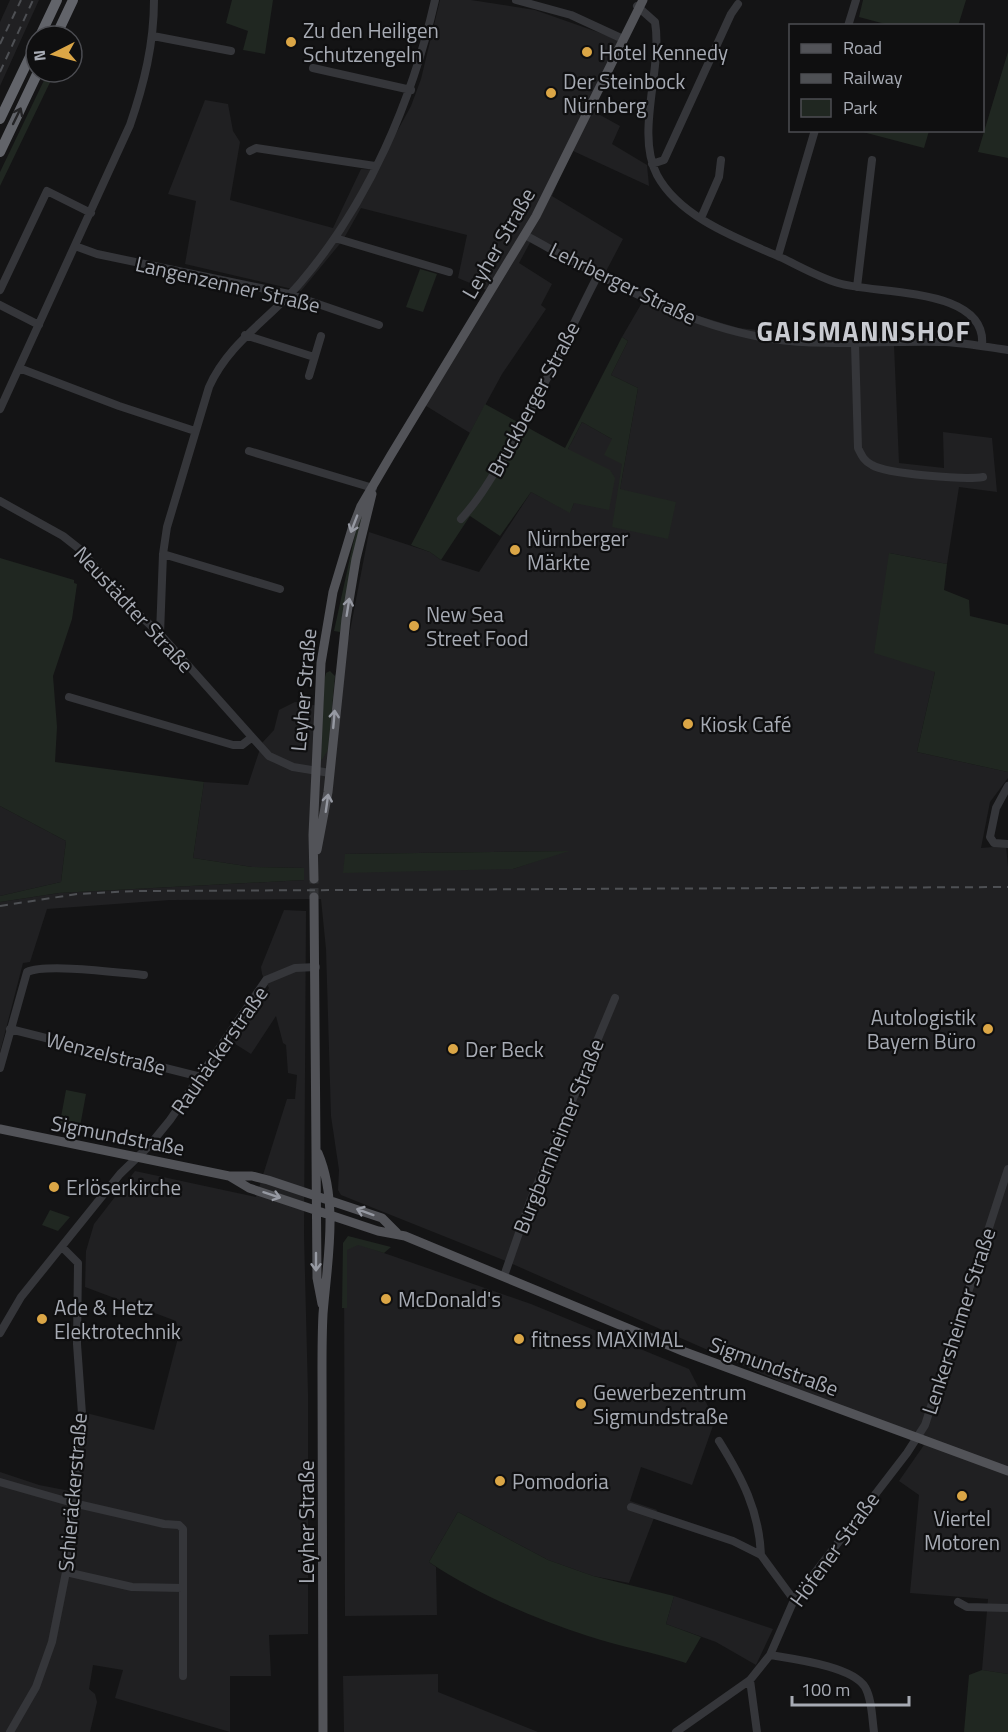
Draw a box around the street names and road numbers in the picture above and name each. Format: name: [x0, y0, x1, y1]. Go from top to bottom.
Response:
street label: Leyher Straße: [453, 182, 543, 304]
street label: Lehrberger Straße: [544, 234, 702, 332]
street label: Langenzenner Straße: [132, 247, 324, 321]
street label: Bruckberger Straße: [479, 316, 587, 482]
street label: Neustädter Straße: [67, 538, 201, 680]
street label: Leyher Straße: [282, 627, 324, 753]
street label: Rauhäckerstraße: [163, 979, 275, 1121]
street label: Wenzelstraße: [43, 1023, 169, 1083]
street label: Burgbernheimer Straße: [504, 1034, 612, 1238]
street label: Sigmundstraße: [48, 1106, 188, 1164]
street label: Lenkersheimer Straße: [913, 1223, 1003, 1419]
street label: Sigmundstraße: [705, 1328, 843, 1404]
street label: Schieräckerstraße: [49, 1411, 95, 1573]
street label: Leyher Straße: [290, 1460, 322, 1584]
street label: Höfener Straße: [781, 1485, 887, 1613]

